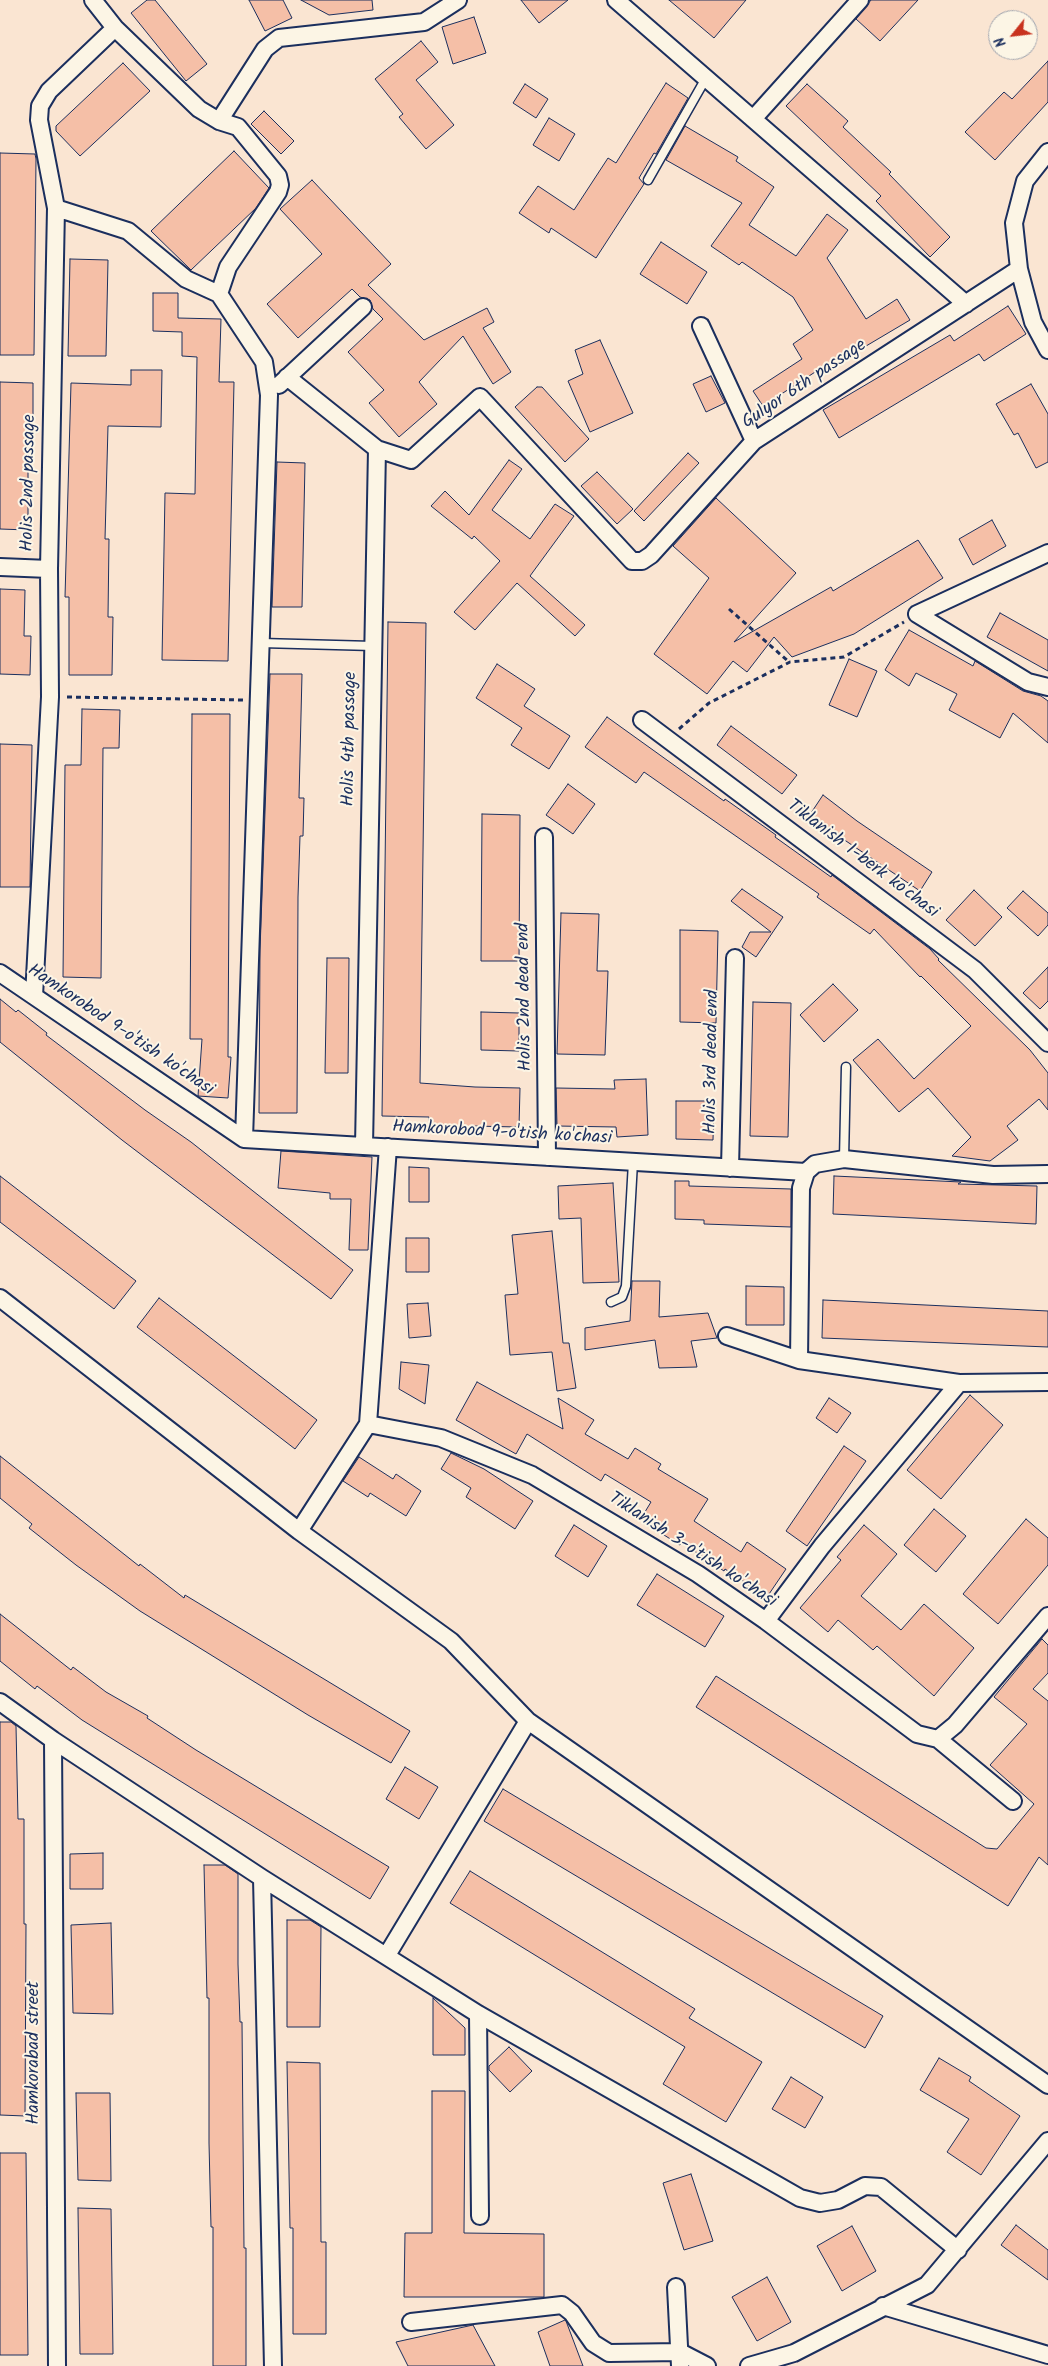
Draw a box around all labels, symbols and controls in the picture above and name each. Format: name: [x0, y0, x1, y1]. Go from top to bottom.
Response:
north arrow: [988, 10, 1038, 60]
text: N: [989, 33, 1013, 51]
street label: Gulyor 6th passage: [739, 335, 871, 435]
street label: Holis 2nd passage: [18, 414, 42, 552]
street label: Holis 4th passage: [339, 671, 363, 807]
street label: Tiklanish 1-berk ko'chasi: [782, 796, 942, 924]
street label: Holis 2nd dead end: [514, 923, 538, 1071]
street label: Hamkorobod 9-o'tish ko'chasi: [23, 960, 217, 1102]
street label: Holis 3rd dead end: [701, 990, 725, 1134]
street label: Hamkorobod 9-o'tish ko'chasi: [391, 1117, 613, 1151]
street label: Tiklanish 3-o'tish ko'chasi: [604, 1489, 780, 1613]
street label: Hamkorabad street: [24, 1981, 46, 2125]

